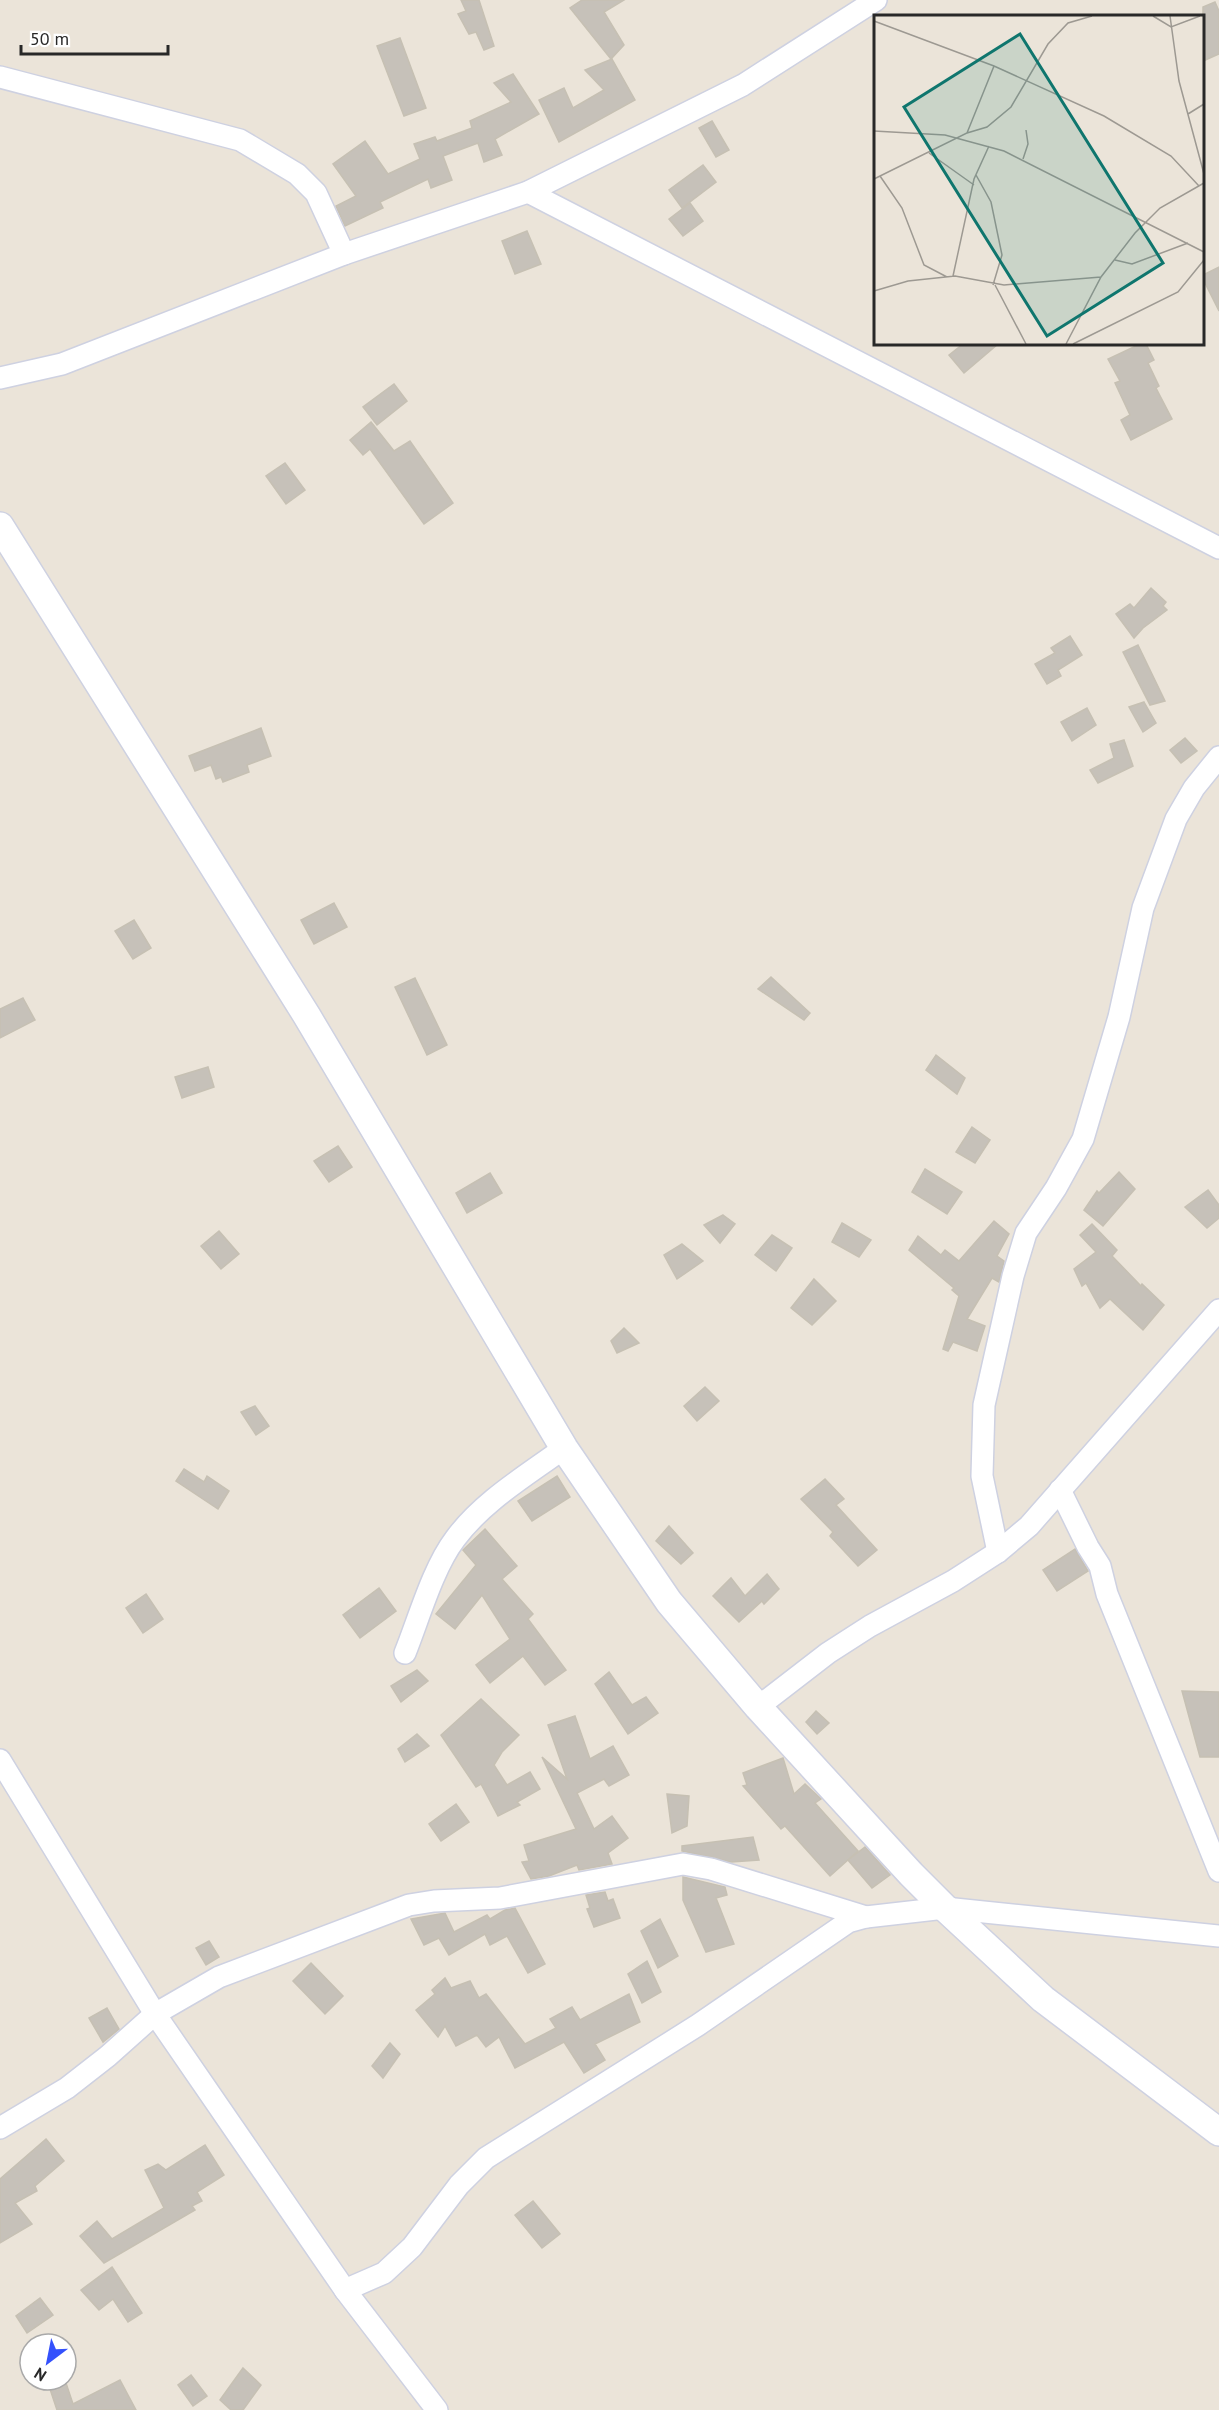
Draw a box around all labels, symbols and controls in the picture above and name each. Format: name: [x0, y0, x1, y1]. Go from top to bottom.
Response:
inset map: [874, 15, 1204, 345]
scale bar: [21, 18, 168, 56]
text: 50 m: [30, 27, 69, 50]
north arrow: [18, 2332, 78, 2392]
text: N: [30, 2363, 50, 2386]

